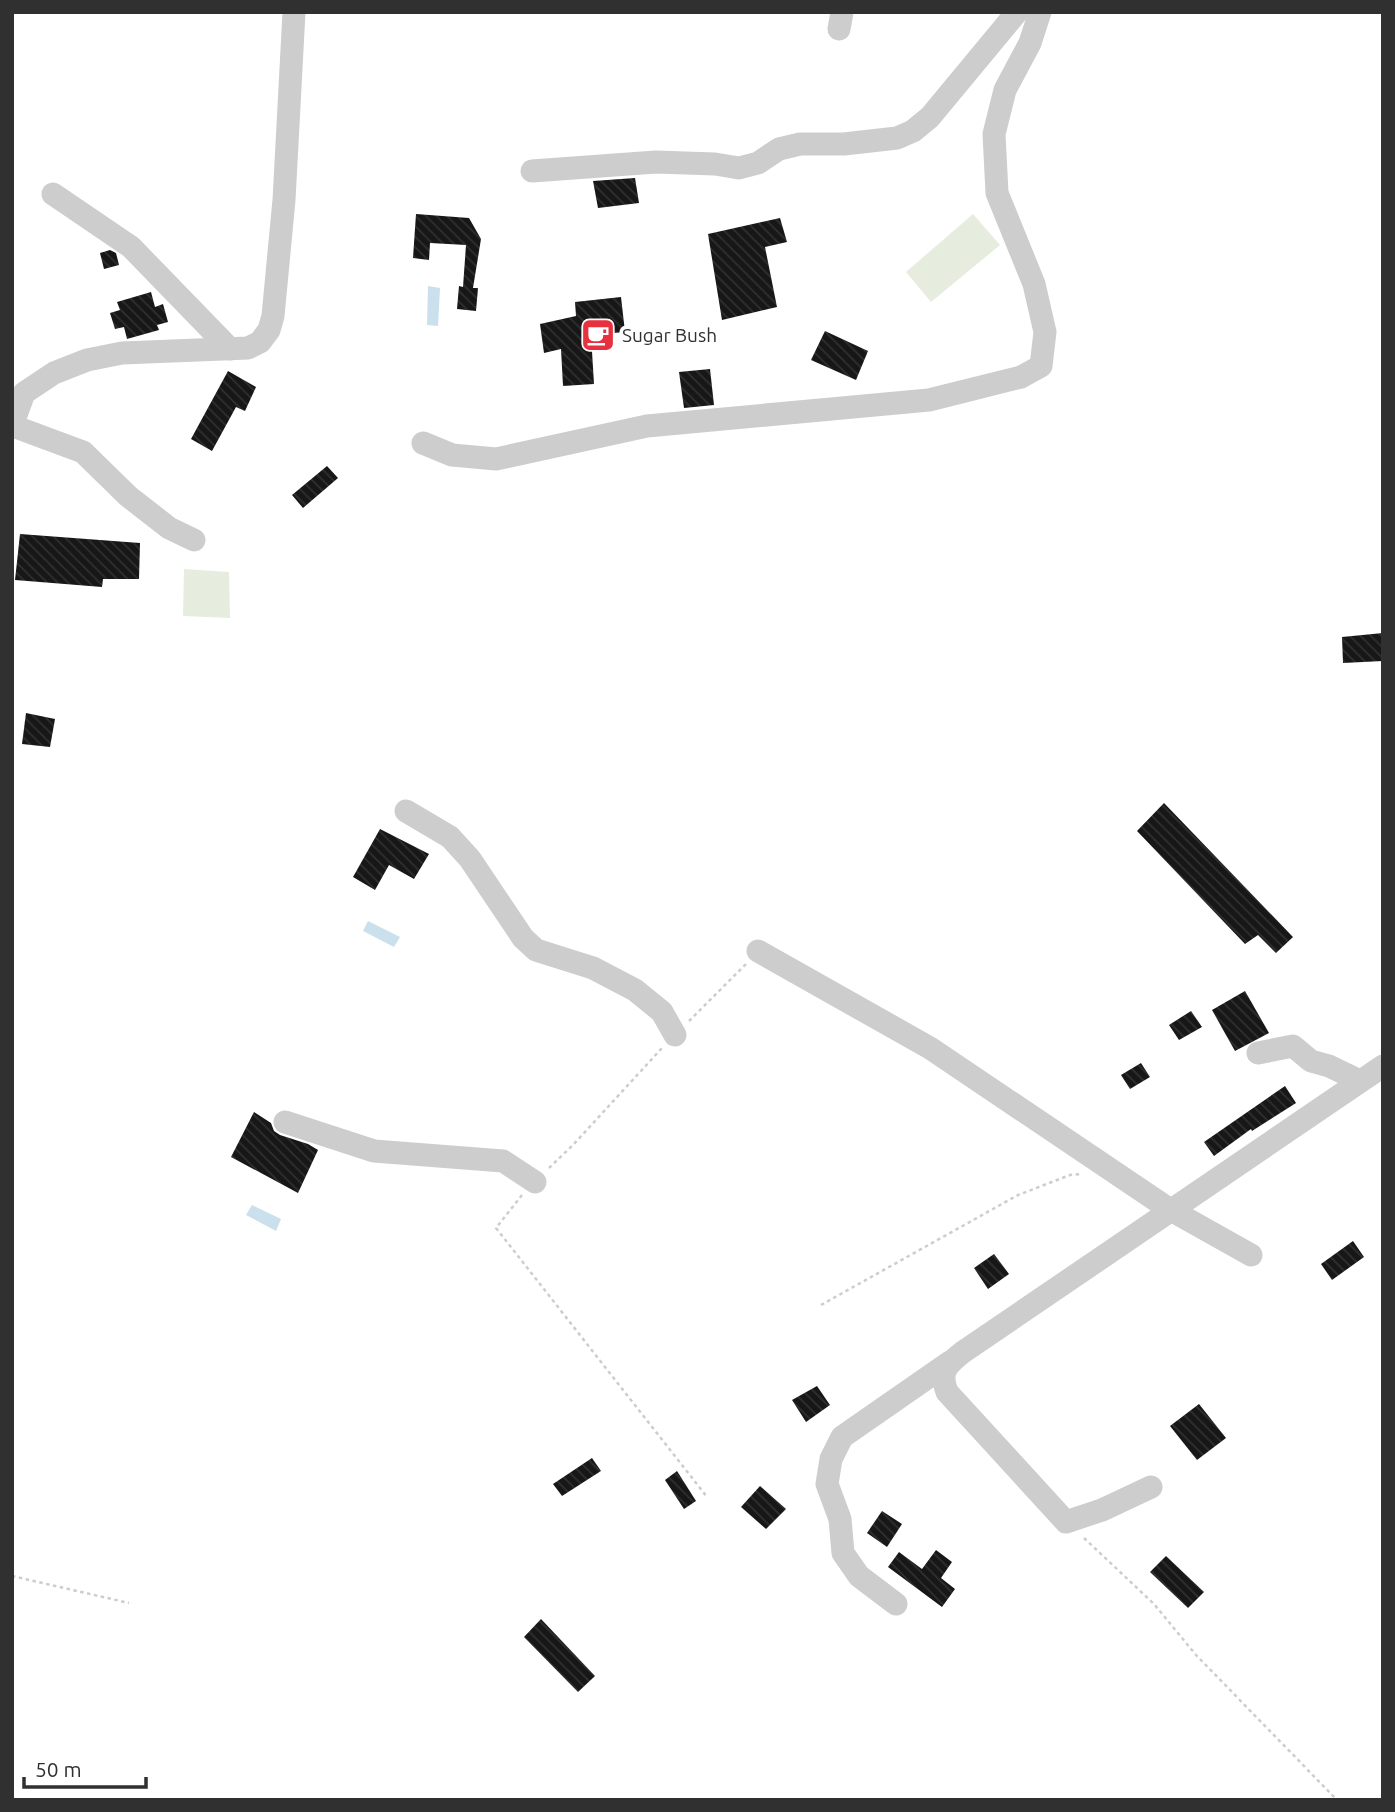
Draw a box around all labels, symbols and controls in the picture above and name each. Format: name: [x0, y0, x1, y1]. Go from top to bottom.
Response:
cafe icon: Sugar Bush: [579, 316, 617, 354]
place label: Sugar Bush: [622, 324, 717, 346]
scale bar: [24, 1745, 147, 1789]
text: 50 m: [35, 1757, 82, 1781]

